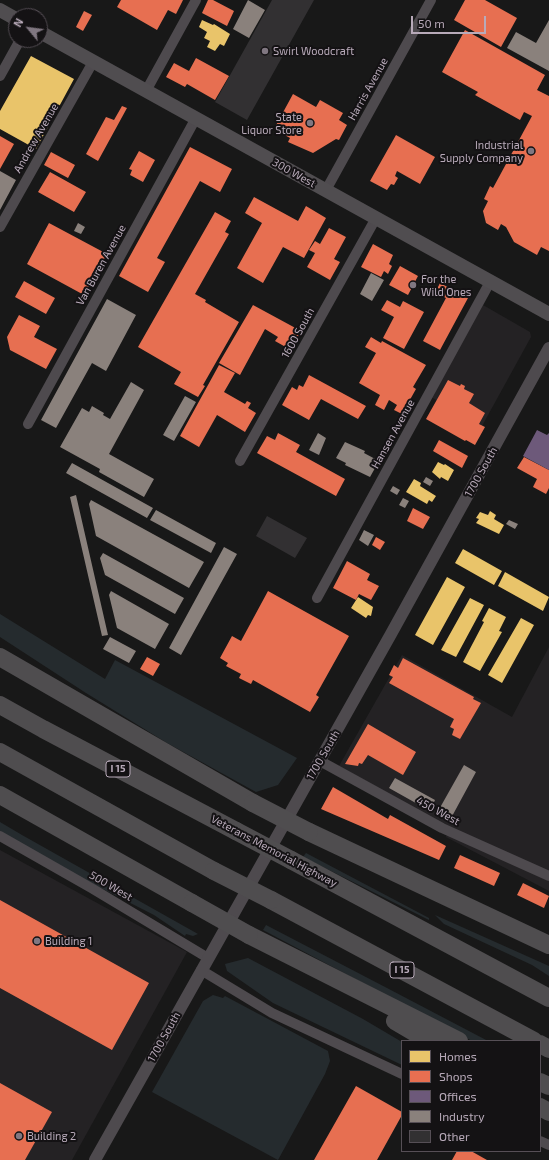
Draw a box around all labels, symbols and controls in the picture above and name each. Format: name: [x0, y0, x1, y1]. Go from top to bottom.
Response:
north arrow: [8, 8, 48, 48]
scale bar: [413, 8, 488, 34]
text: N: [10, 16, 26, 29]
text: 50 m: [418, 16, 445, 30]
place label: Swirl Woodcraft: [273, 44, 354, 58]
marker: Swirl Woodcraft: [260, 46, 270, 56]
street label: Harris Avenue: [345, 55, 391, 123]
street label: Andrew Avenue: [11, 101, 61, 175]
place label: State Liquor Store: [241, 110, 302, 136]
marker: State Liquor Store: [305, 118, 315, 128]
place label: Industrial Supply Company: [440, 138, 523, 164]
marker: Industrial Supply Company: [526, 146, 536, 156]
street label: 300 West: [270, 156, 318, 190]
street label: Van Buren Avenue: [73, 222, 129, 308]
place label: For the Wild Ones: [421, 272, 471, 298]
marker: For the Wild Ones: [408, 280, 418, 290]
street label: 1600 South: [279, 305, 317, 361]
street label: Hansen Avenue: [369, 397, 417, 471]
street label: 1700 South: [462, 445, 500, 499]
street label: 1700 South: [304, 728, 342, 782]
road number: I 15: [106, 761, 130, 777]
street label: 450 West: [414, 794, 462, 828]
street label: Veterans Memorial Highway: [209, 812, 339, 890]
street label: 500 West: [87, 868, 135, 904]
place label: Building 1: [45, 934, 92, 948]
marker: Building 1: [32, 936, 42, 946]
road number: I 15: [390, 962, 414, 978]
street label: 1700 South: [145, 1010, 183, 1064]
legend: [401, 1040, 541, 1152]
text: Homes: [439, 1049, 477, 1063]
text: Shops: [439, 1069, 473, 1083]
text: Offices: [439, 1089, 476, 1103]
text: Industry: [439, 1109, 485, 1123]
place label: Building 2: [27, 1129, 76, 1143]
text: Other: [439, 1129, 470, 1143]
marker: Building 2: [14, 1131, 24, 1141]

